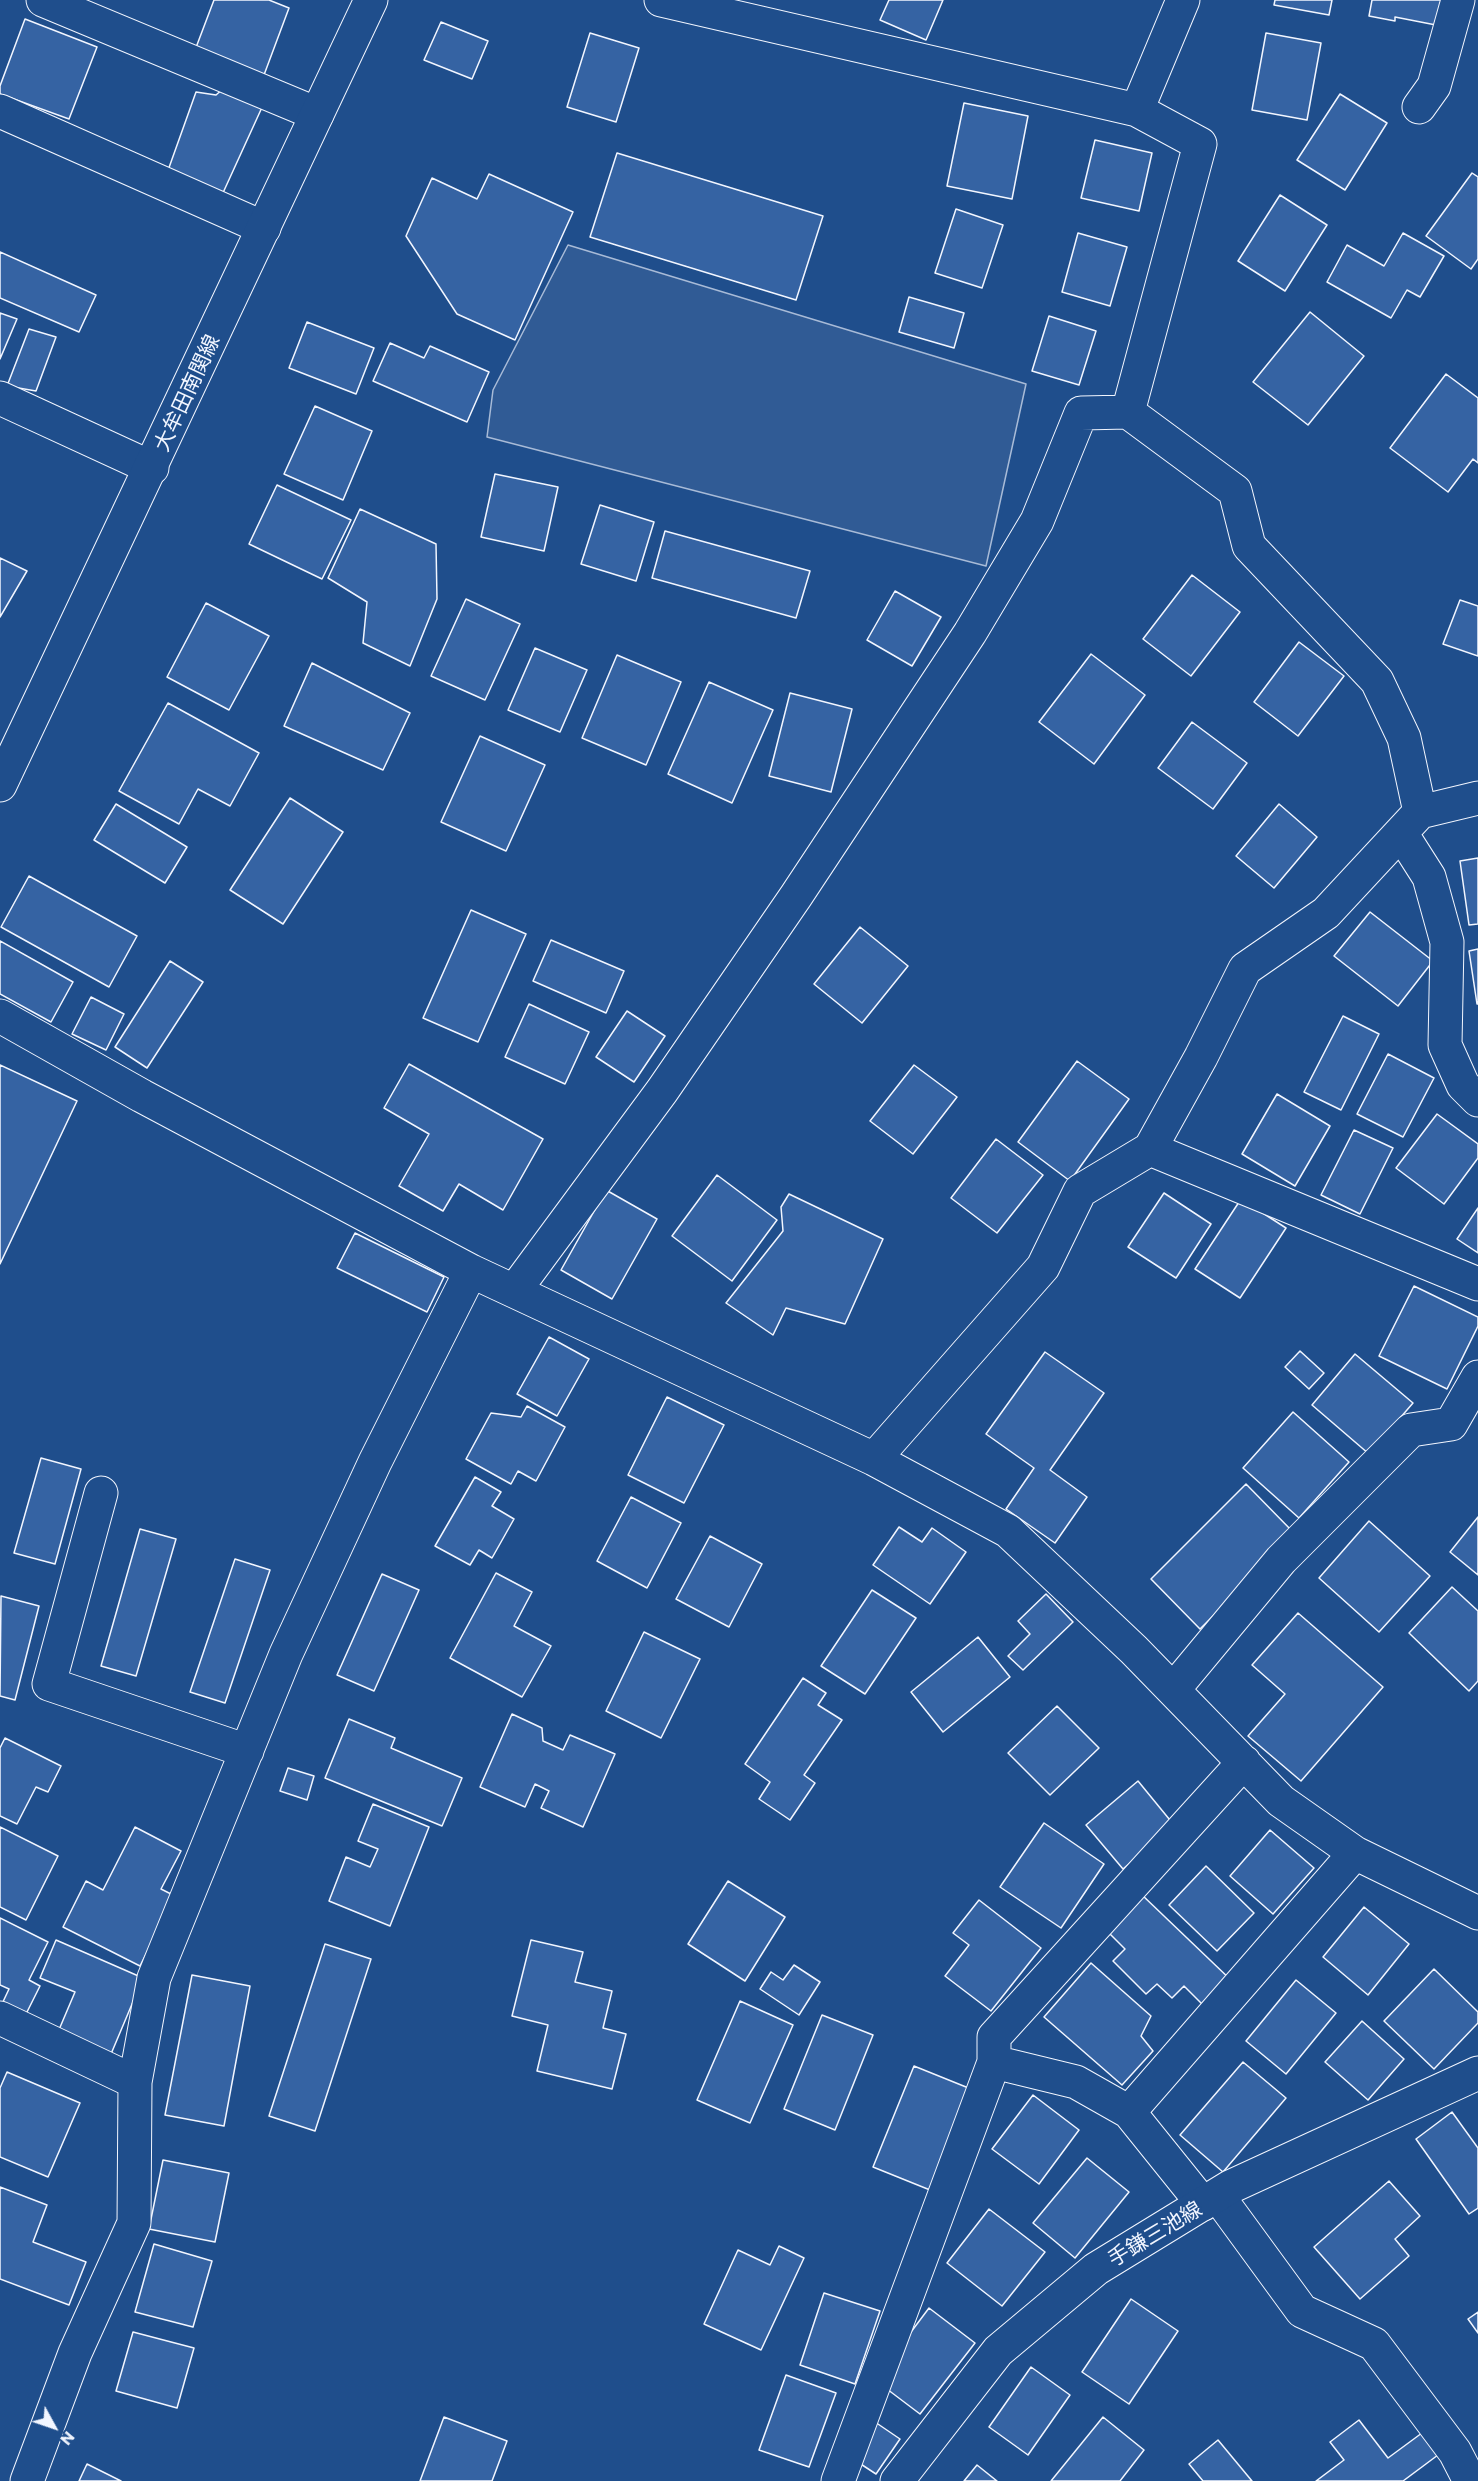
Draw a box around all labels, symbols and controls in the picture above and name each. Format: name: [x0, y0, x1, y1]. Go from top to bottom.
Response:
street label: 大牟田南関線: [149, 331, 225, 455]
street label: 手鎌三池線: [1104, 2196, 1206, 2272]
north arrow: [24, 2397, 84, 2457]
text: N: [57, 2428, 79, 2450]

